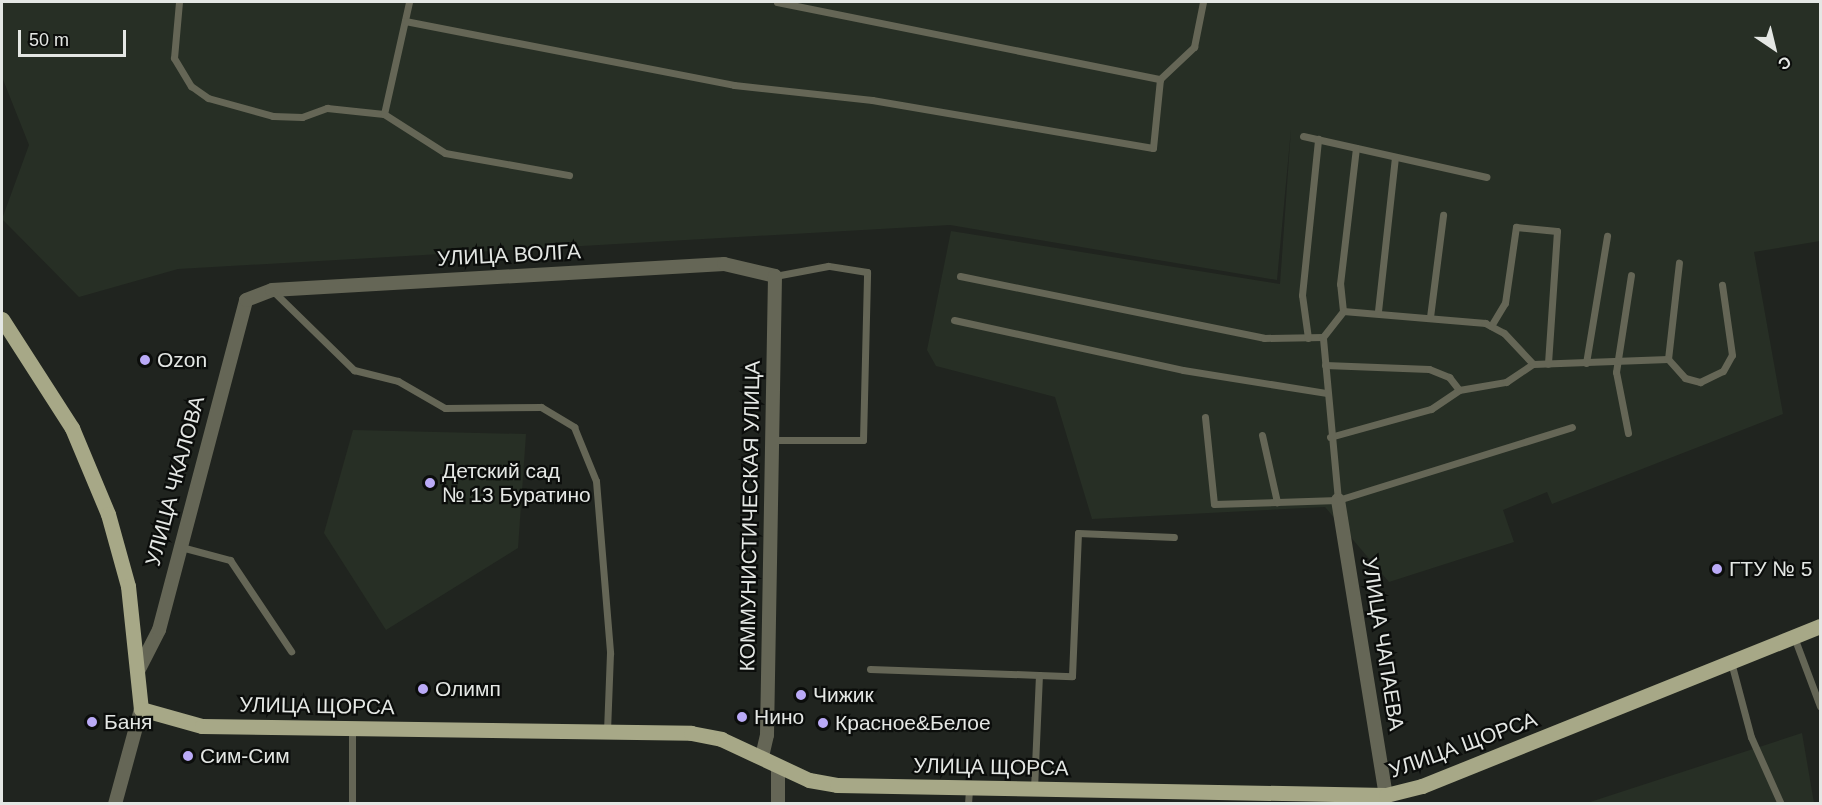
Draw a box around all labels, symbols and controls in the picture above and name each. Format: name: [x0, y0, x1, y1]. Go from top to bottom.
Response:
scale bar: [21, 18, 129, 56]
north arrow: [1744, 18, 1804, 78]
text: 50 m: [29, 30, 69, 50]
text: С: [1775, 53, 1794, 73]
street label: УЛИЦА ВОЛГА: [436, 239, 582, 271]
place label: Ozon: [157, 347, 207, 373]
marker: Ozon: [138, 353, 152, 367]
street label: КОММУНИСТИЧЕСКАЯ УЛИЦА: [735, 360, 765, 672]
street label: УЛИЦА ЧКАЛОВА: [140, 393, 210, 569]
place label: Детский сад № 13 Буратино: [442, 458, 591, 508]
marker: Детский сад № 13 Буратино: [423, 476, 437, 490]
street label: УЛИЦА ЧАПАЕВА: [1357, 556, 1409, 732]
place label: ГТУ № 5: [1729, 556, 1812, 582]
marker: ГТУ № 5: [1710, 562, 1724, 576]
place label: Олимп: [435, 676, 501, 702]
marker: Олимп: [416, 682, 430, 696]
place label: Чижик: [813, 682, 874, 708]
marker: Чижик: [794, 688, 808, 702]
street label: УЛИЦА ЩОРСА: [239, 692, 395, 720]
place label: Нино: [754, 704, 804, 730]
street label: УЛИЦА ЩОРСА: [1386, 707, 1540, 783]
place label: Баня: [104, 709, 152, 735]
marker: Нино: [735, 710, 749, 724]
place label: Красное&Белое: [835, 710, 991, 736]
marker: Баня: [85, 715, 99, 729]
marker: Красное&Белое: [816, 716, 830, 730]
place label: Сим-Сим: [200, 743, 290, 769]
marker: Сим-Сим: [181, 749, 195, 763]
street label: УЛИЦА ЩОРСА: [913, 753, 1069, 781]

